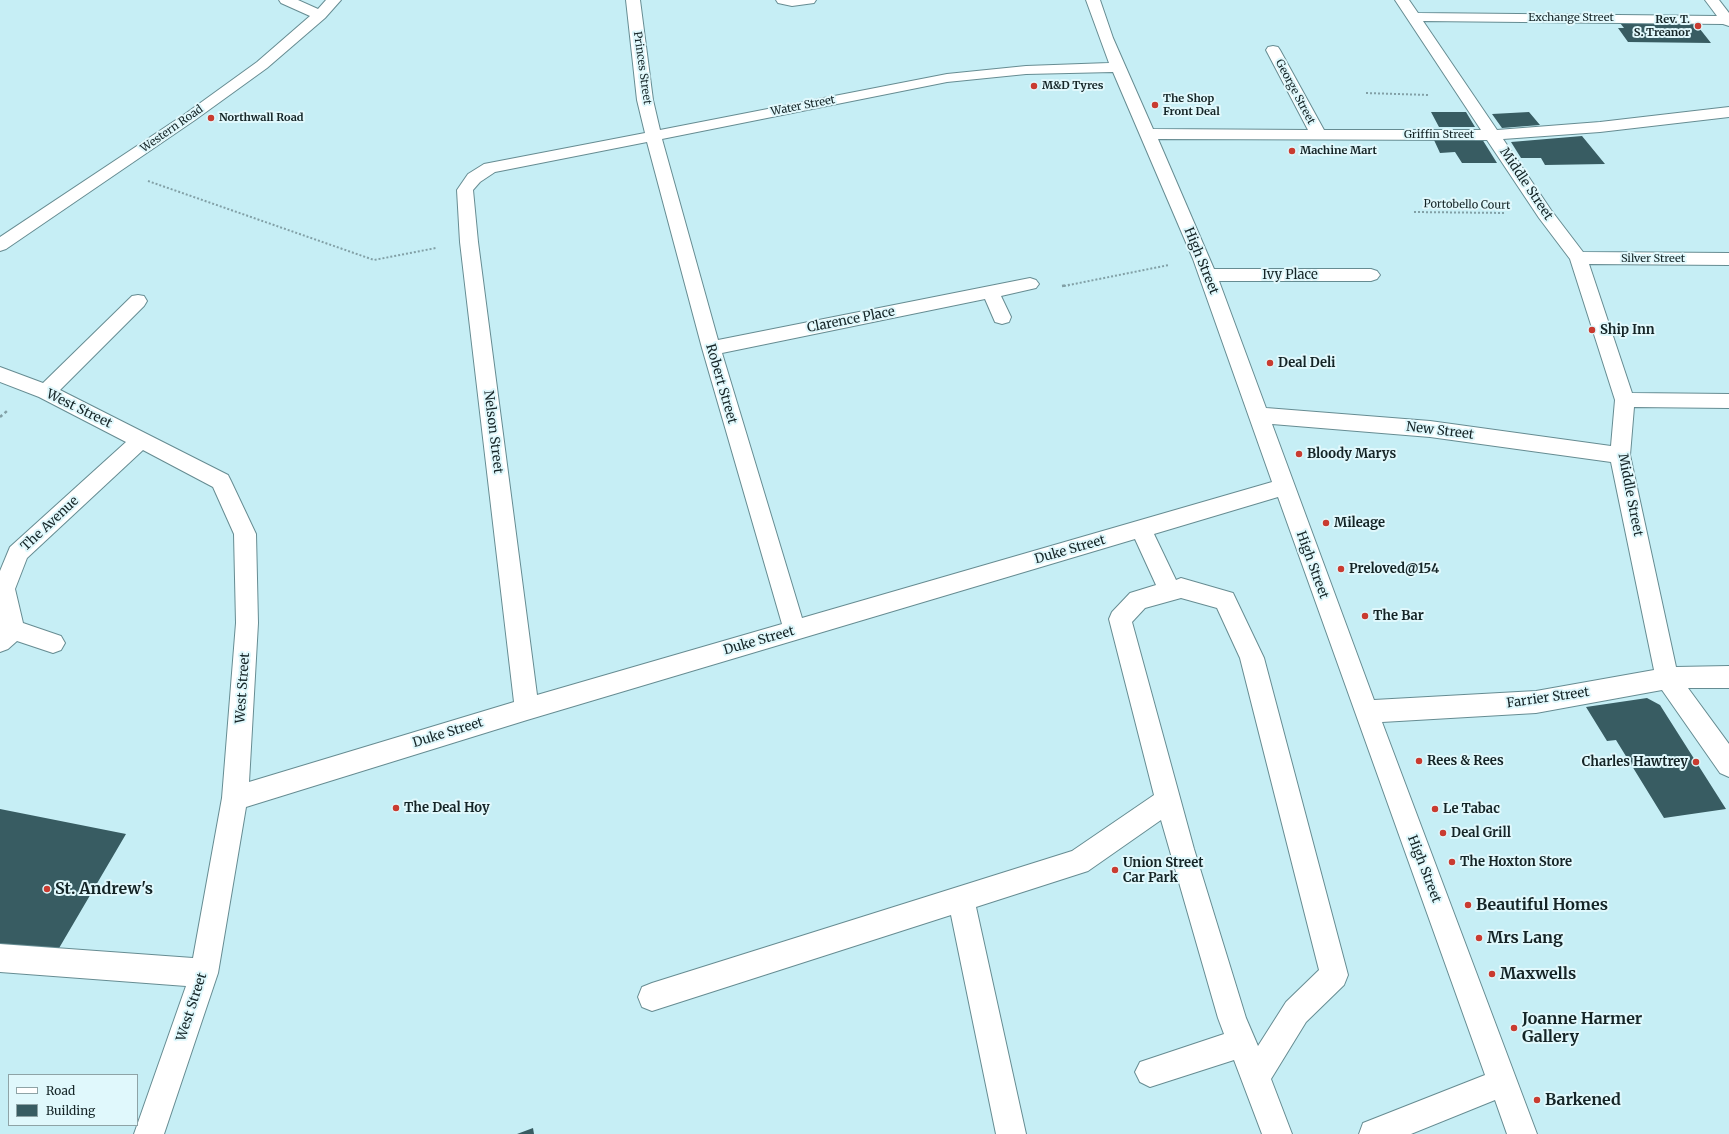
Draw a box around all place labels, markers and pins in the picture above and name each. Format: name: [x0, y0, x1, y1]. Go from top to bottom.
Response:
place label: Rev. T. S. Treanor: [1634, 13, 1690, 39]
marker: Rev. T. S. Treanor: [1693, 21, 1703, 31]
place label: M&D Tyres: [1042, 79, 1103, 93]
marker: M&D Tyres: [1029, 81, 1039, 91]
place label: The Shop Front Deal: [1163, 92, 1220, 118]
marker: The Shop Front Deal: [1150, 100, 1160, 110]
place label: Northwall Road: [219, 111, 304, 125]
marker: Northwall Road: [206, 113, 216, 123]
place label: Machine Mart: [1300, 144, 1377, 158]
marker: Machine Mart: [1287, 146, 1297, 156]
place label: Ship Inn: [1600, 322, 1655, 338]
marker: Ship Inn: [1587, 325, 1597, 335]
place label: Deal Deli: [1278, 355, 1336, 371]
marker: Deal Deli: [1265, 358, 1275, 368]
place label: Bloody Marys: [1307, 446, 1396, 462]
marker: Bloody Marys: [1294, 449, 1304, 459]
place label: Mileage: [1334, 515, 1385, 531]
marker: Mileage: [1321, 518, 1331, 528]
place label: Preloved@154: [1349, 561, 1439, 577]
marker: Preloved@154: [1336, 564, 1346, 574]
place label: The Bar: [1373, 608, 1424, 624]
marker: The Bar: [1360, 611, 1370, 621]
place label: Rees & Rees: [1427, 753, 1504, 769]
place label: Charles Hawtrey: [1582, 754, 1688, 770]
marker: Rees & Rees: [1414, 756, 1424, 766]
marker: Charles Hawtrey: [1691, 757, 1701, 767]
place label: The Deal Hoy: [404, 800, 490, 816]
place label: Le Tabac: [1443, 801, 1500, 817]
marker: The Deal Hoy: [391, 803, 401, 813]
marker: Le Tabac: [1430, 804, 1440, 814]
place label: Deal Grill: [1451, 825, 1511, 841]
marker: Deal Grill: [1438, 828, 1448, 838]
place label: The Hoxton Store: [1460, 854, 1572, 870]
place label: Union Street Car Park: [1123, 855, 1203, 886]
marker: The Hoxton Store: [1447, 857, 1457, 867]
marker: Union Street Car Park: [1110, 865, 1120, 875]
place label: St. Andrew's: [55, 879, 153, 899]
marker: St. Andrew's: [42, 884, 52, 894]
place label: Beautiful Homes: [1476, 895, 1608, 915]
marker: Beautiful Homes: [1463, 900, 1473, 910]
place label: Mrs Lang: [1487, 928, 1563, 948]
marker: Mrs Lang: [1474, 933, 1484, 943]
place label: Maxwells: [1500, 964, 1576, 984]
marker: Maxwells: [1487, 969, 1497, 979]
place label: Joanne Harmer Gallery: [1522, 1009, 1642, 1047]
marker: Joanne Harmer Gallery: [1509, 1023, 1519, 1033]
place label: Barkened: [1545, 1090, 1621, 1110]
marker: Barkened: [1532, 1095, 1542, 1105]

